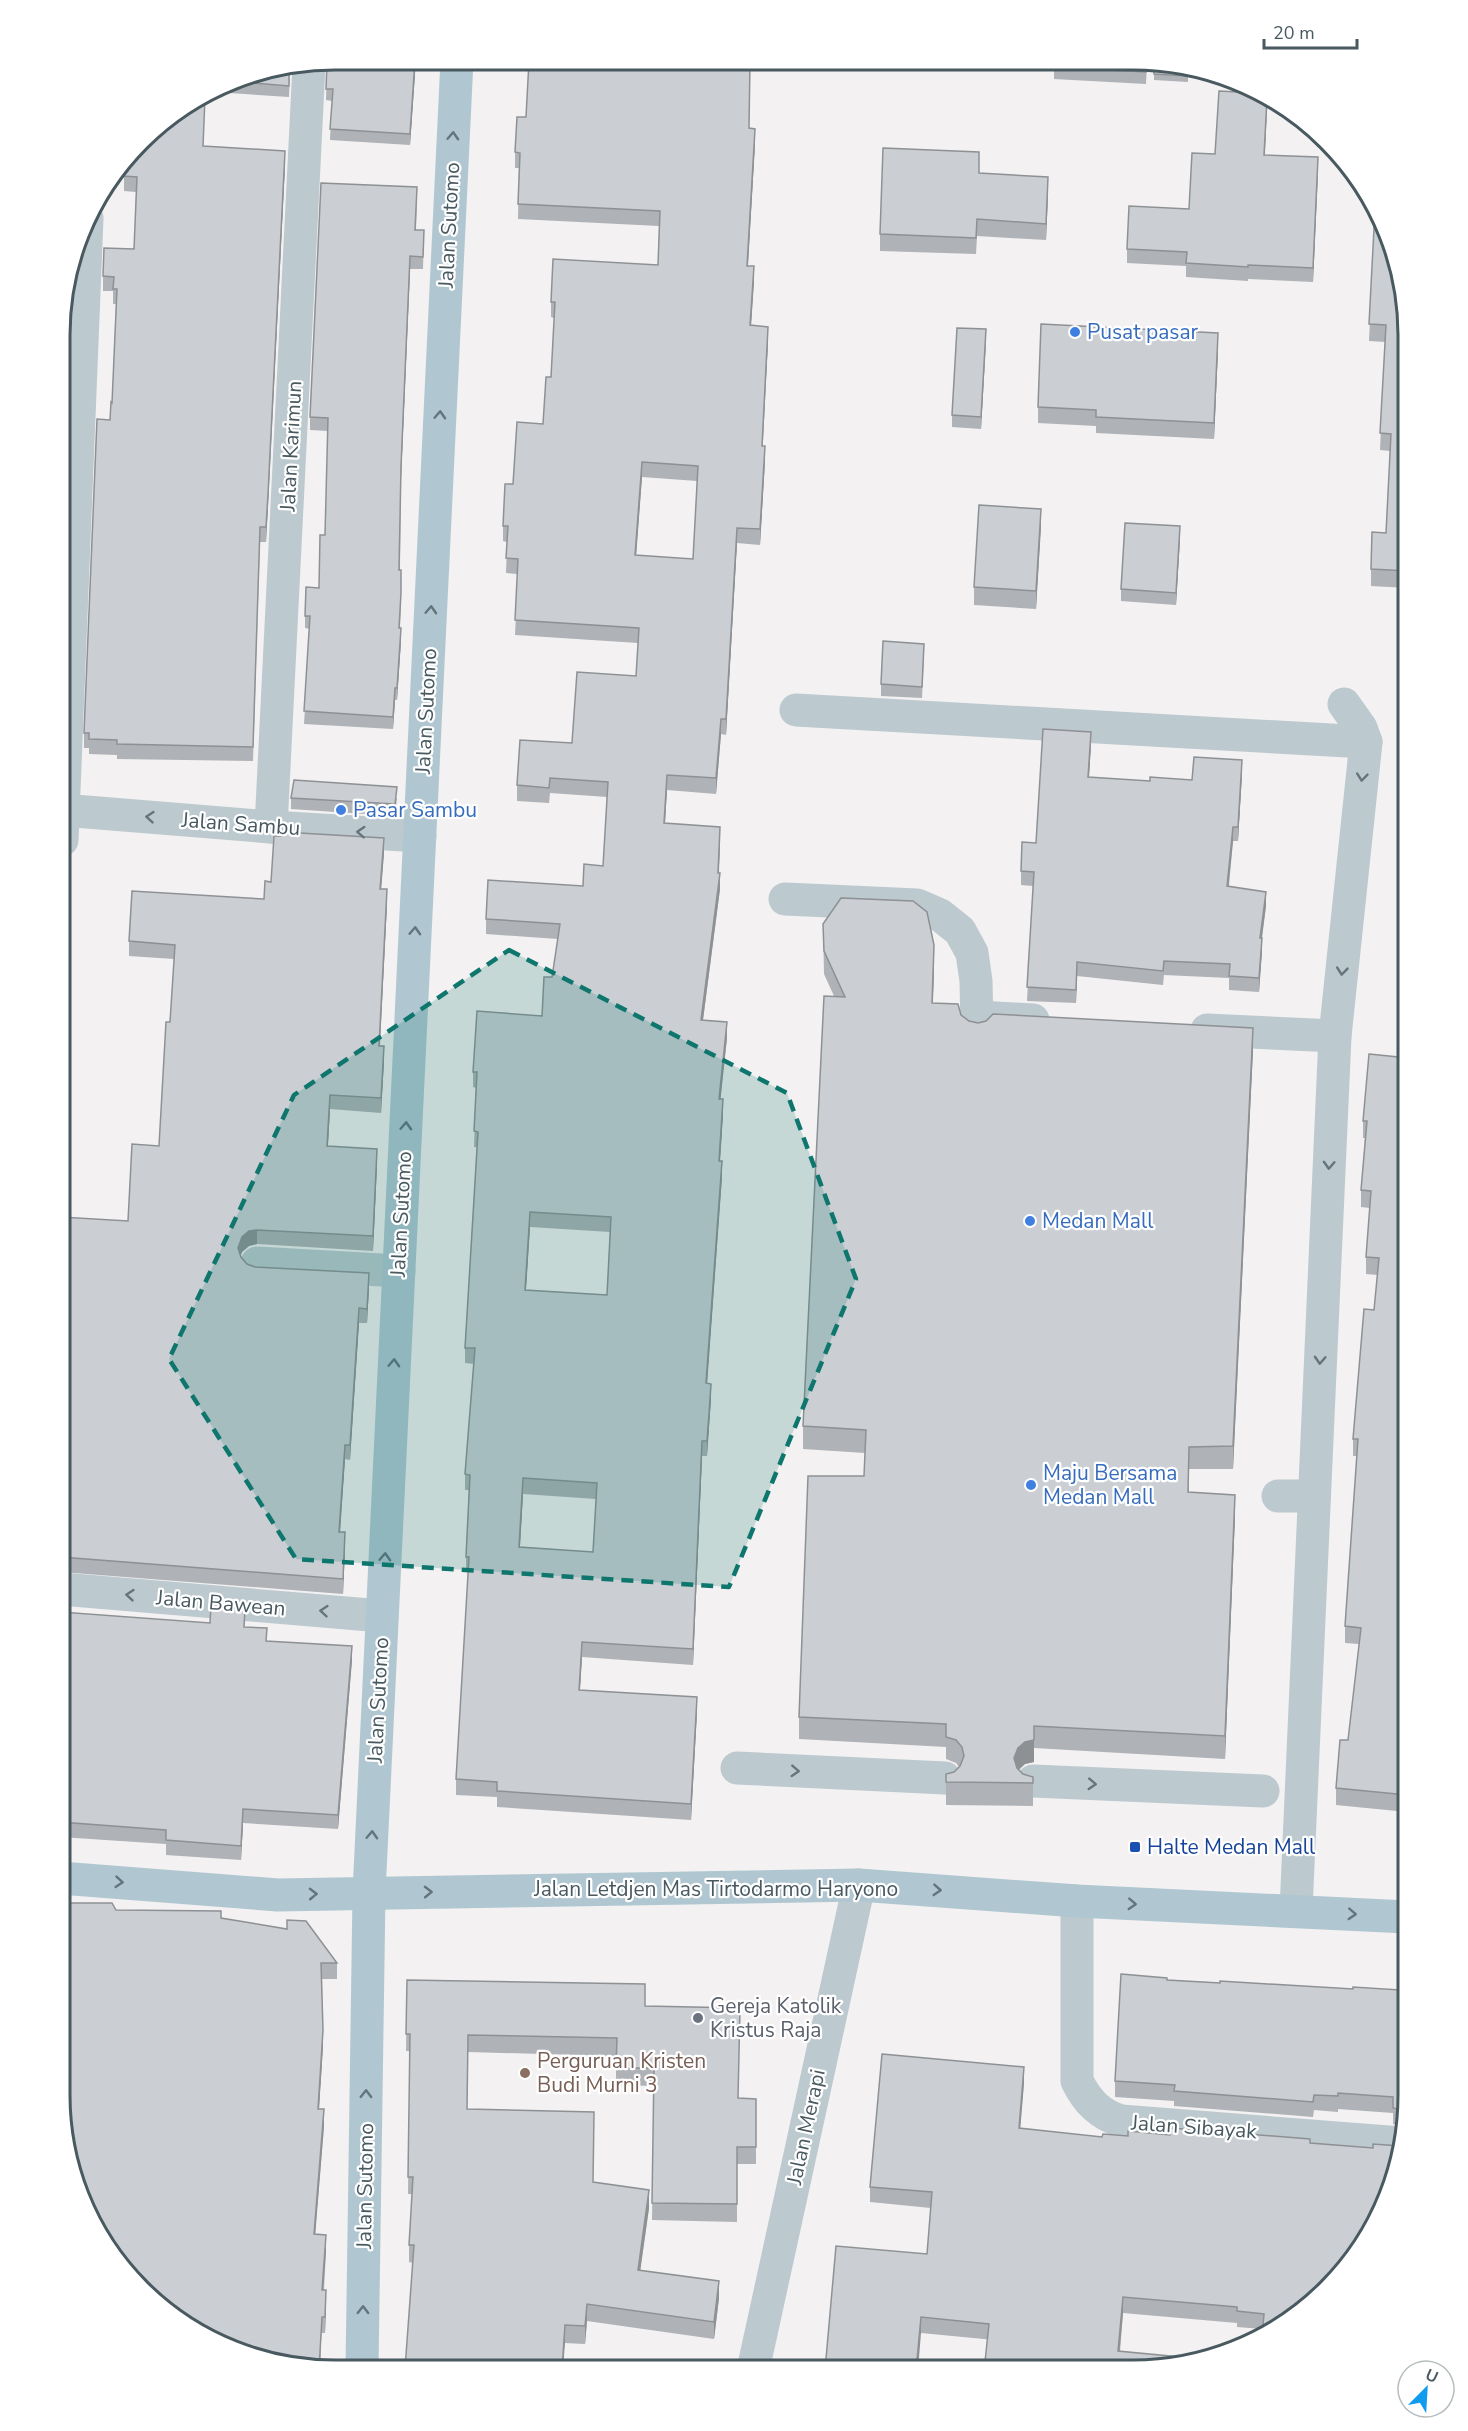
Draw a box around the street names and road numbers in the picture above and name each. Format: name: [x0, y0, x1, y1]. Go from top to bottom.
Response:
street label: Jalan Sutomo: [432, 161, 466, 290]
street label: Jalan Karimun: [274, 380, 308, 513]
street label: Jalan Sutomo: [409, 647, 443, 776]
street label: Jalan Sambu: [180, 806, 301, 842]
street label: Jalan Sutomo: [384, 1150, 418, 1279]
street label: Jalan Bawean: [154, 1583, 287, 1623]
street label: Jalan Sutomo: [361, 1636, 395, 1765]
street label: Jalan Letdjen Mas Tirtodarmo Haryono: [533, 1875, 898, 1903]
street label: Jalan Merapi: [780, 2067, 832, 2188]
street label: Jalan Sibayak: [1129, 2109, 1258, 2145]
street label: Jalan Sutomo: [350, 2123, 380, 2250]

